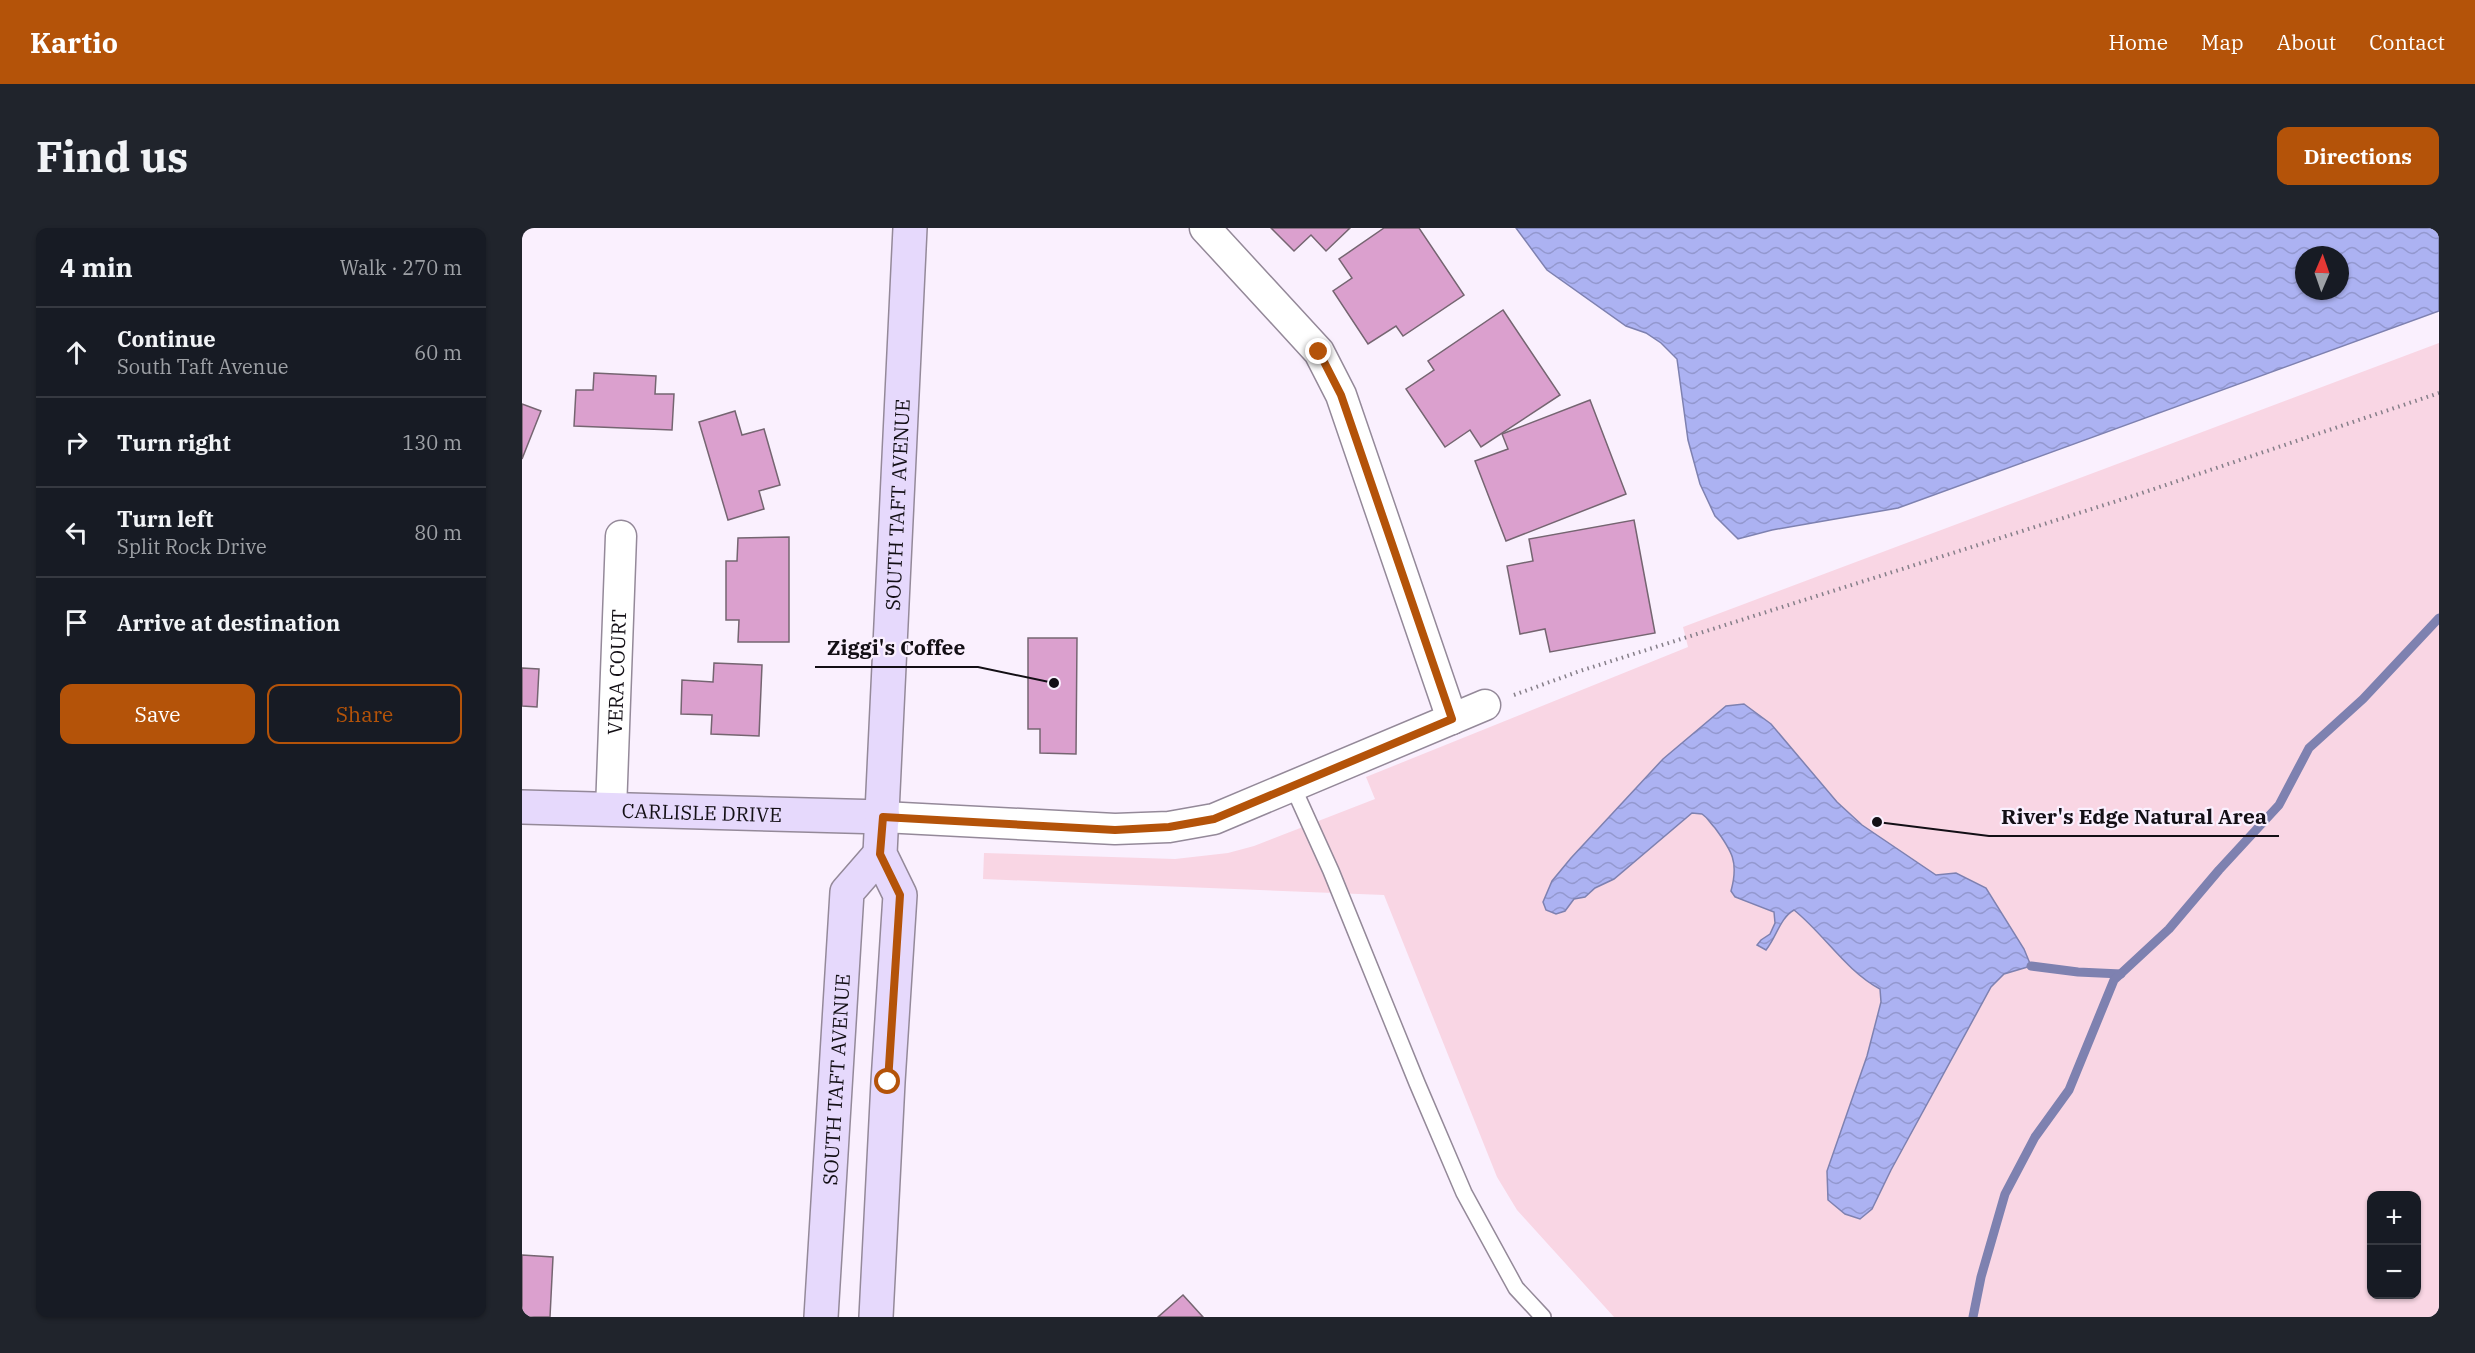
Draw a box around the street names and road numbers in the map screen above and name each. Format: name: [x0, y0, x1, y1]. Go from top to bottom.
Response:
street label: SOUTH TAFT AVENUE: [878, 398, 915, 611]
street label: VERA COURT: [600, 609, 632, 735]
street label: CARLISLE DRIVE: [621, 796, 782, 828]
street label: SOUTH TAFT AVENUE: [816, 973, 855, 1186]

